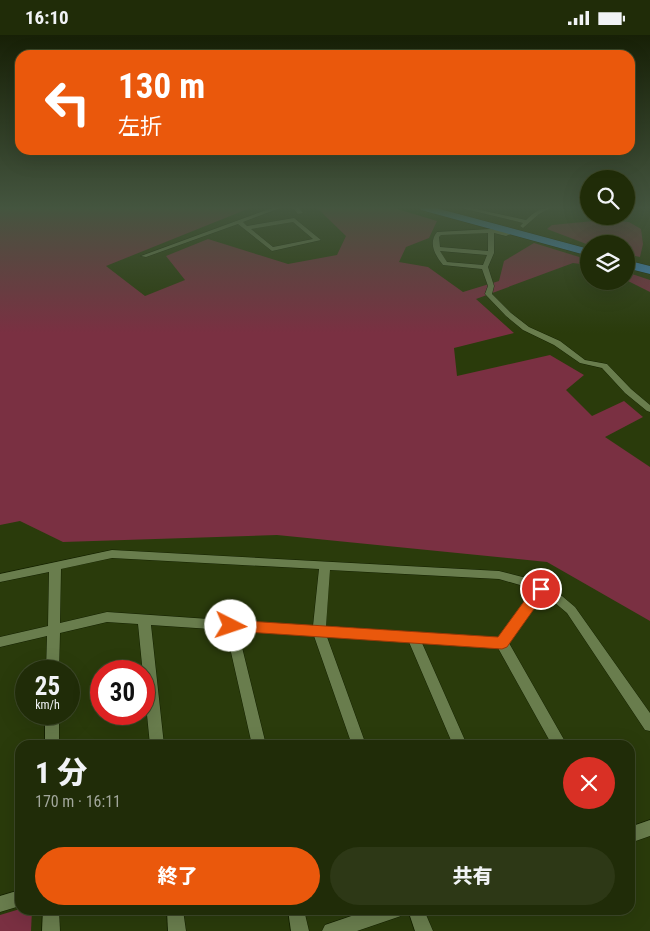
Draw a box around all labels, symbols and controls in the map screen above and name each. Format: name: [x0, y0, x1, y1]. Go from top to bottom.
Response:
text: 16:10: [25, 6, 69, 29]
text: 130 m: [118, 66, 205, 107]
icon: left: [35, 70, 100, 135]
text: 左折: [118, 114, 162, 139]
map controls: [580, 170, 635, 290]
button: search: [580, 170, 635, 225]
button: layers: [580, 235, 635, 290]
pin: [520, 568, 562, 610]
icon: arrive: [527, 575, 555, 603]
position arrow: [204, 599, 256, 651]
speed limit sign: 30: [90, 660, 155, 725]
text: 25: [35, 672, 60, 701]
text: km/h: [35, 698, 60, 712]
text: 1 分: [35, 755, 87, 790]
button: close: [563, 757, 615, 809]
text: 170 m · 16:11: [35, 792, 121, 811]
button: 終了: [35, 847, 320, 905]
button: 共有: [330, 847, 615, 905]

